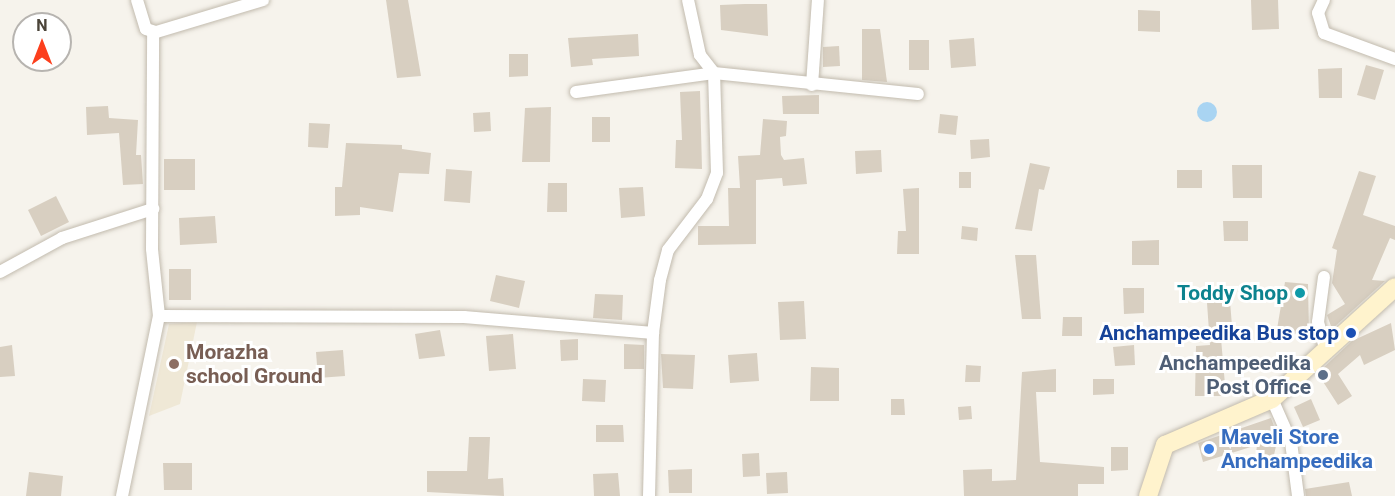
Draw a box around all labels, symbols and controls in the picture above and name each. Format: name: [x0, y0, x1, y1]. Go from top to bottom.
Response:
north arrow: [12, 12, 72, 72]
text: N: [36, 16, 48, 35]
place label: Toddy Shop: [1177, 280, 1288, 306]
marker: Toddy Shop: [1293, 286, 1307, 300]
place label: Anchampeedika Bus stop: [1099, 320, 1339, 346]
marker: Anchampeedika Bus stop: [1344, 326, 1358, 340]
place label: Morazha school Ground: [186, 339, 323, 389]
place label: Anchampeedika Post Office: [1159, 350, 1311, 400]
marker: Morazha school Ground: [167, 357, 181, 371]
marker: Anchampeedika Post Office: [1316, 368, 1330, 382]
place label: Maveli Store Anchampeedika: [1221, 424, 1373, 474]
marker: Maveli Store Anchampeedika: [1202, 442, 1216, 456]

